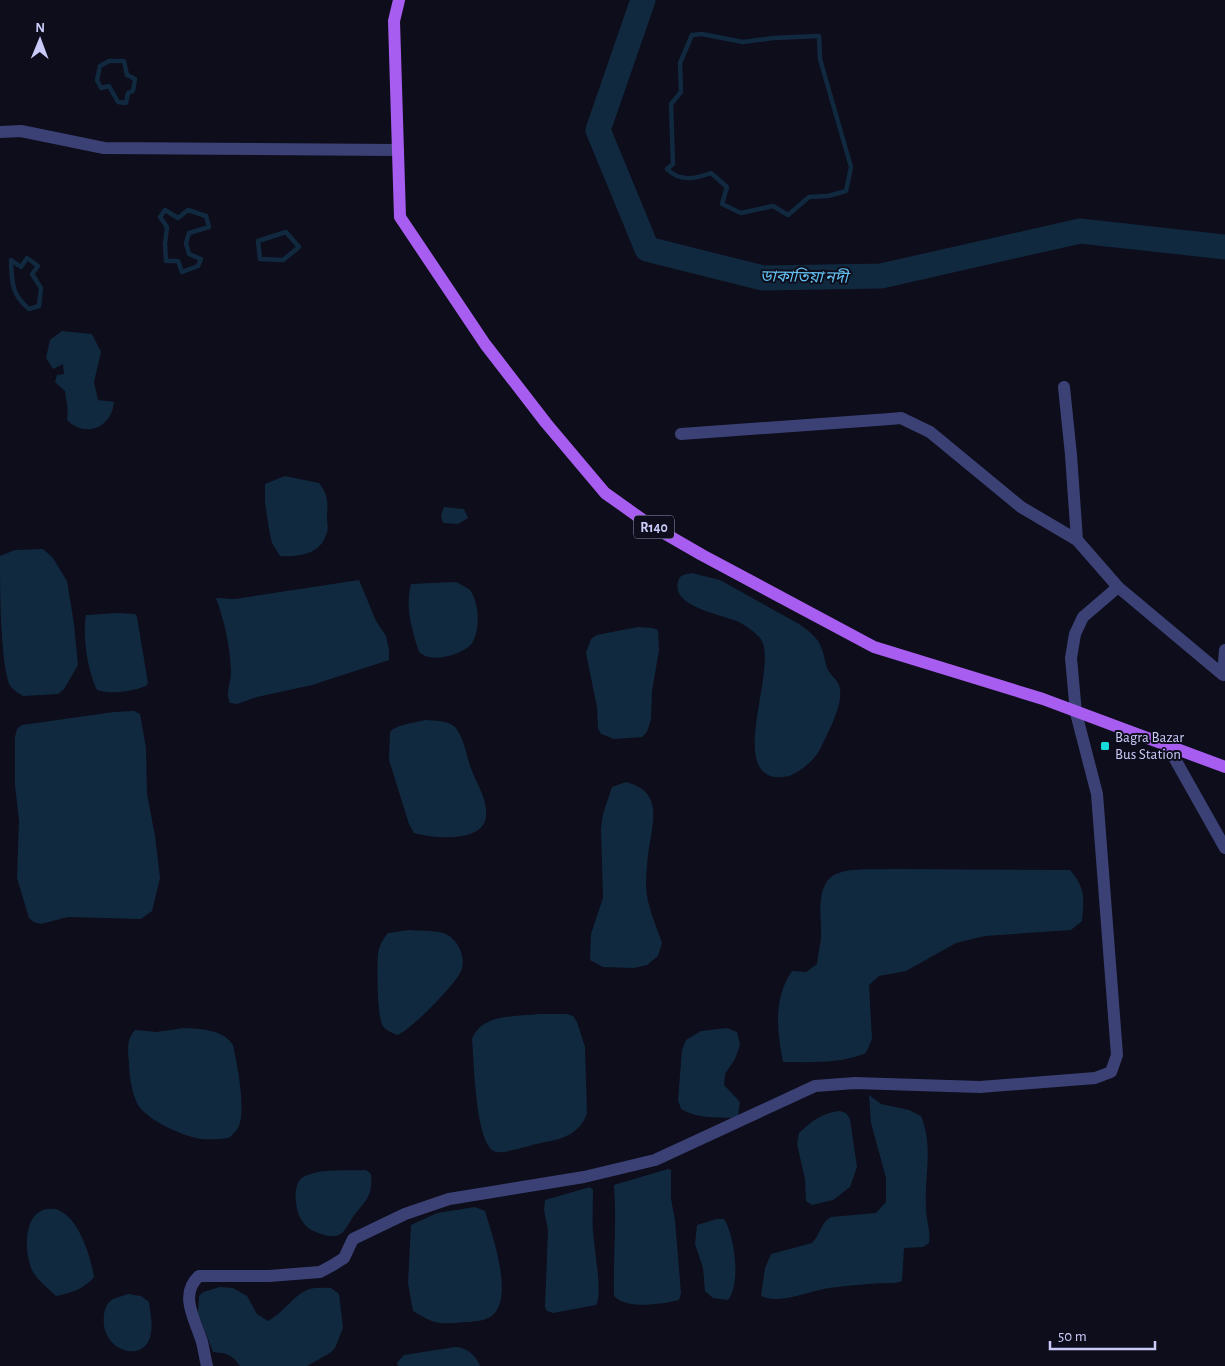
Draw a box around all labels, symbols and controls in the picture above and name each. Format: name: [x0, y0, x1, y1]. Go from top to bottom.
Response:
north arrow: [15, 15, 65, 65]
text: N: [35, 21, 45, 35]
water label: ডাকাতিয়া নদী: [760, 266, 851, 286]
road number: R140: [634, 516, 674, 538]
place label: Bagra Bazar Bus Station: [1115, 730, 1184, 762]
marker: Bagra Bazar Bus Station: [1099, 740, 1111, 752]
scale bar: [1050, 1318, 1155, 1350]
text: 50 m: [1058, 1329, 1087, 1344]

